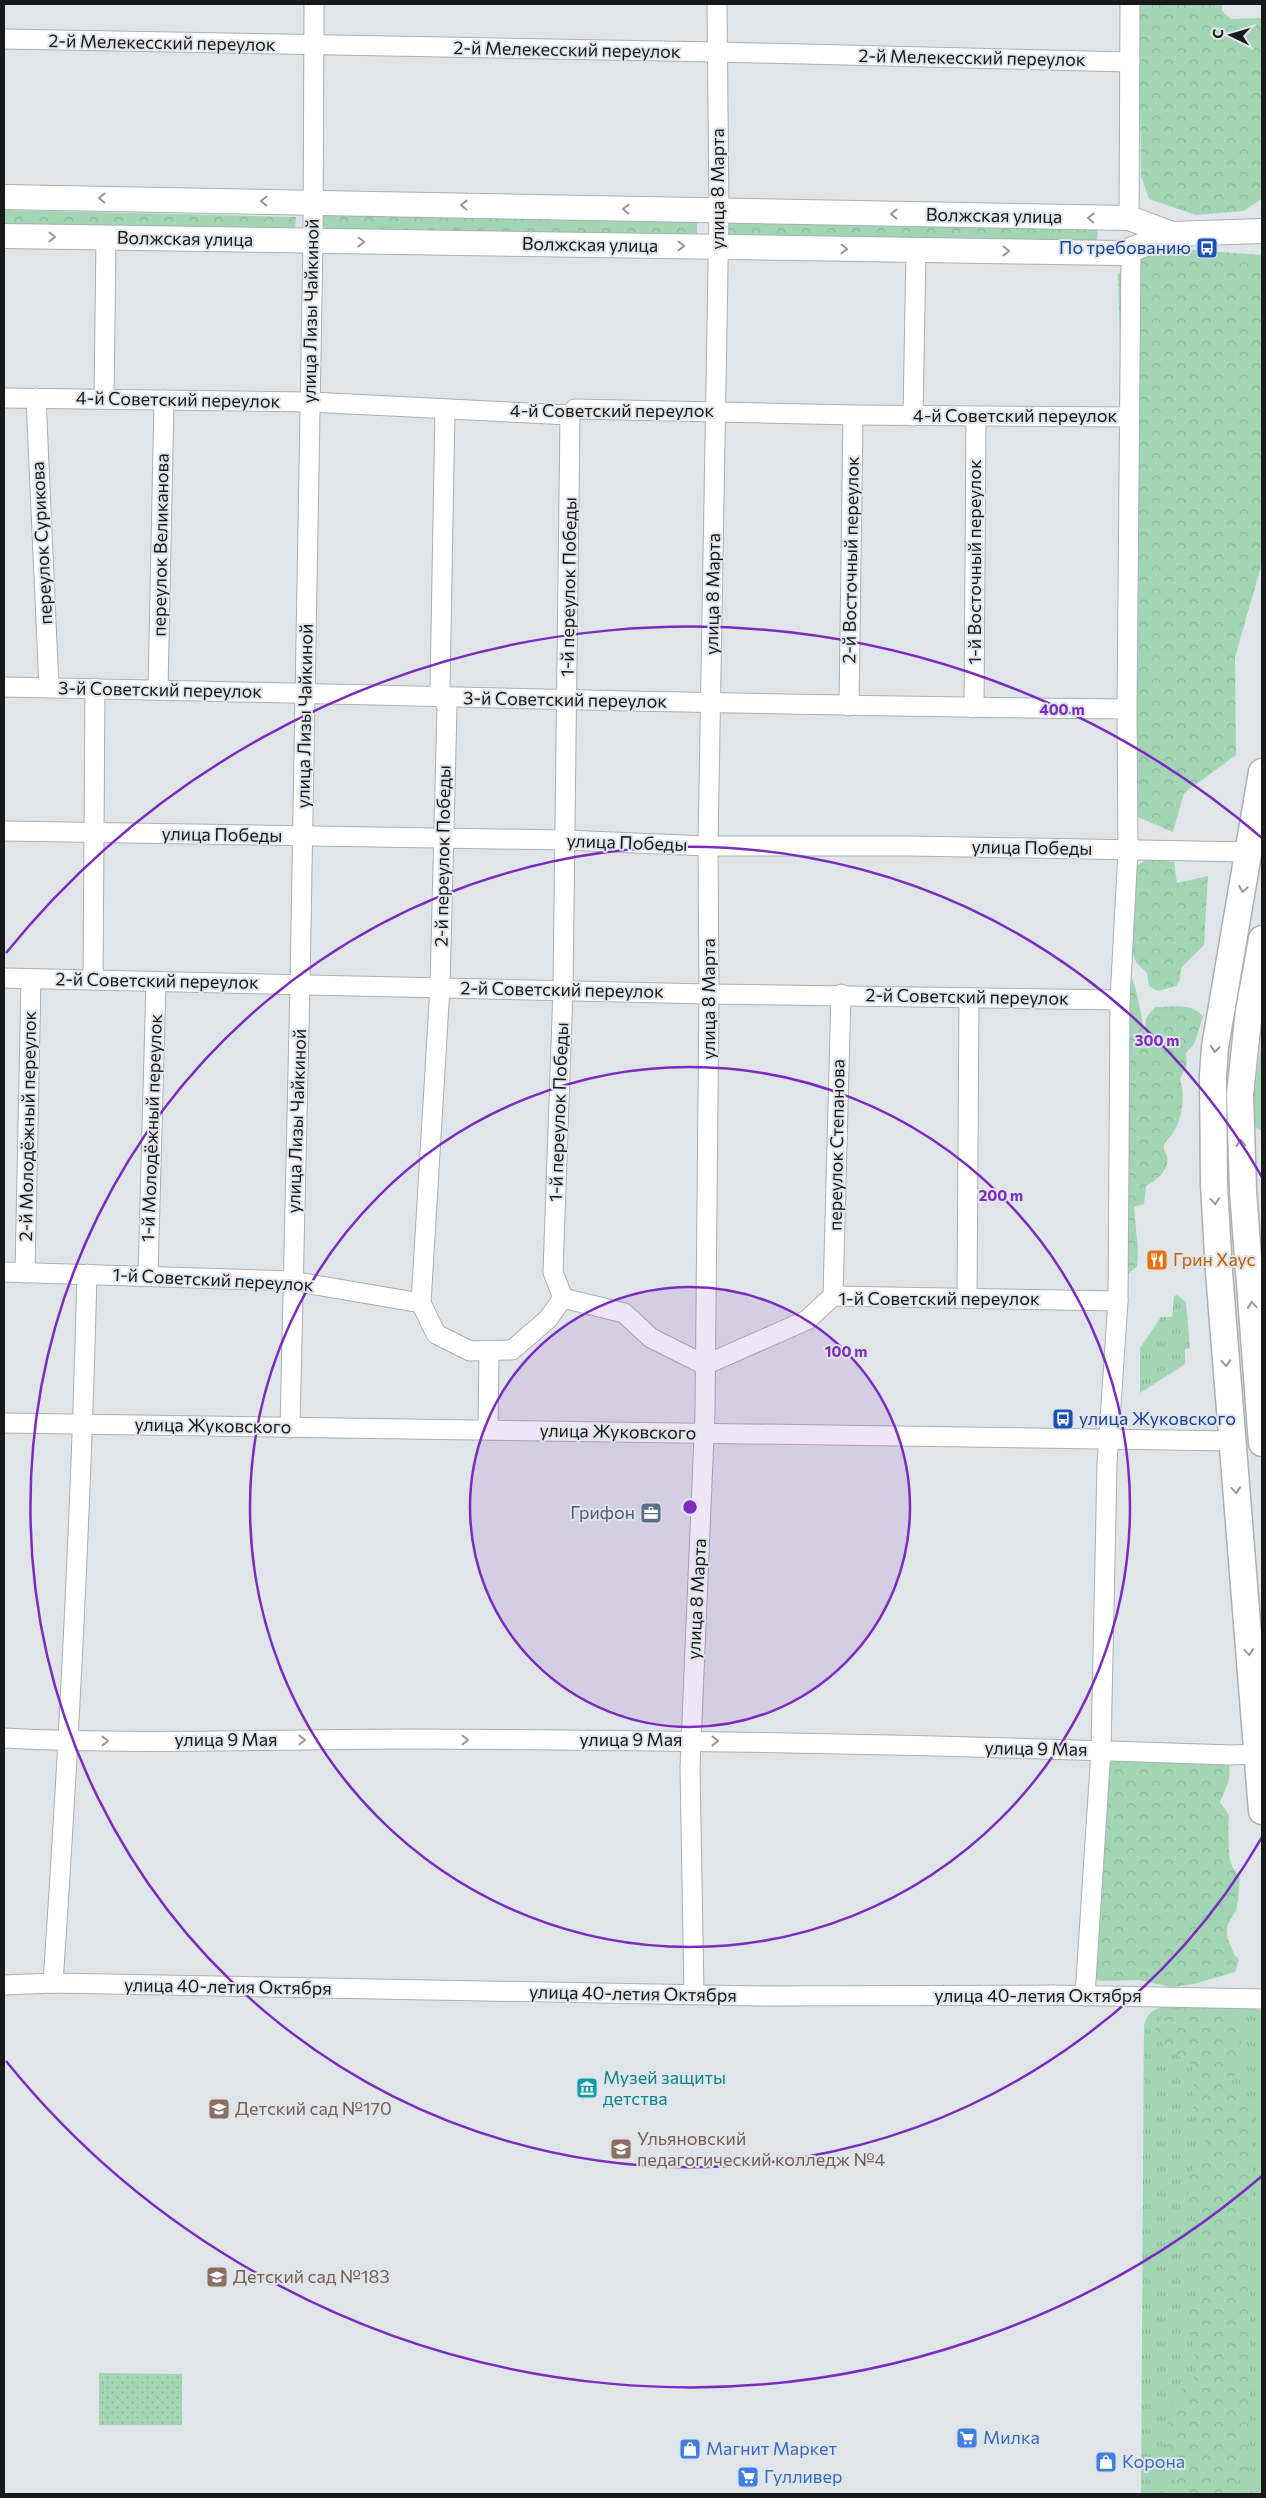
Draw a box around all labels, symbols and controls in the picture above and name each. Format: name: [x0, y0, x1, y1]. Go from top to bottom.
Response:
north arrow: [1206, 10, 1256, 60]
text: С: [1209, 28, 1226, 39]
street label: 2-й Мелекесский переулок: [48, 29, 276, 55]
street label: 2-й Мелекесский переулок: [453, 36, 681, 62]
street label: 2-й Мелекесский переулок: [858, 44, 1086, 70]
street label: улица 8 Марта: [706, 128, 728, 250]
one-way arrow: [98, 193, 106, 204]
one-way arrow: [260, 195, 268, 206]
one-way arrow: [459, 200, 467, 210]
street label: Волжская улица: [926, 203, 1062, 227]
one-way arrow: [622, 204, 630, 214]
one-way arrow: [889, 209, 897, 219]
one-way arrow: [1087, 212, 1095, 223]
street label: улица Лизы Чайкиной: [297, 218, 323, 404]
street label: Волжская улица: [117, 226, 253, 250]
one-way arrow: [49, 232, 57, 242]
street label: Волжская улица: [522, 232, 658, 256]
one-way arrow: [358, 236, 366, 247]
place label: По требованию: [1059, 236, 1191, 258]
bus stop icon: По требованию: [1195, 236, 1219, 260]
one-way arrow: [678, 241, 686, 251]
one-way arrow: [840, 244, 848, 254]
one-way arrow: [1003, 246, 1011, 257]
street label: 4-й Советский переулок: [76, 386, 281, 412]
street label: 4-й Советский переулок: [510, 399, 715, 421]
street label: 4-й Советский переулок: [913, 404, 1118, 426]
street label: переулок Великанова: [147, 453, 173, 637]
street label: 2-й Восточный переулок: [837, 456, 863, 664]
street label: 1-й Восточный переулок: [963, 459, 985, 665]
street label: переулок Сурикова: [26, 461, 56, 625]
street label: 1-й переулок Победы: [555, 497, 581, 677]
street label: улица 8 Марта: [700, 533, 724, 655]
street label: улица Лизы Чайкиной: [291, 623, 317, 809]
street label: 3-й Советский переулок: [58, 676, 262, 702]
street label: 3-й Советский переулок: [463, 686, 667, 712]
text: 400 m: [1039, 700, 1085, 718]
street label: 2-й переулок Победы: [429, 765, 455, 947]
street label: улица Победы: [161, 822, 283, 846]
street label: улица Победы: [566, 829, 688, 855]
street label: улица Победы: [971, 835, 1093, 859]
one-way arrow: [1239, 885, 1249, 894]
street label: улица 8 Марта: [697, 938, 719, 1060]
street label: 2-й Советский переулок: [55, 967, 259, 993]
street label: 2-й Советский переулок: [460, 976, 664, 1002]
street label: 2-й Советский переулок: [865, 983, 1069, 1009]
street label: 2-й Молодёжный переулок: [14, 1010, 40, 1241]
street label: 1-й Молодёжный переулок: [136, 1013, 166, 1242]
street label: 1-й переулок Победы: [544, 1022, 572, 1202]
street label: улица Лизы Чайкиной: [282, 1028, 310, 1214]
text: 300 m: [1135, 1031, 1179, 1049]
one-way arrow: [1210, 1046, 1221, 1054]
street label: переулок Степанова: [824, 1059, 848, 1231]
one-way arrow: [1235, 1139, 1246, 1147]
text: 200 m: [979, 1186, 1023, 1204]
one-way arrow: [1209, 1197, 1220, 1205]
restaurant icon: Грин Хаус: [1145, 1248, 1169, 1272]
place label: Грин Хаус: [1173, 1248, 1256, 1270]
street label: 1-й Советский переулок: [112, 1263, 314, 1295]
street label: 1-й Советский переулок: [838, 1287, 1040, 1309]
one-way arrow: [1247, 1301, 1258, 1309]
text: 100 m: [825, 1342, 867, 1360]
one-way arrow: [1220, 1359, 1231, 1367]
bus stop icon: улица Жуковского: [1051, 1407, 1075, 1431]
place label: улица Жуковского: [1079, 1407, 1236, 1429]
street label: улица Жуковского: [134, 1413, 292, 1437]
street label: улица Жуковского: [539, 1419, 697, 1443]
one-way arrow: [1231, 1486, 1242, 1494]
centre of rings: [681, 1498, 699, 1516]
place label: Грифон: [570, 1501, 635, 1523]
office icon: Грифон: [639, 1501, 663, 1525]
street label: улица 8 Марта: [682, 1538, 710, 1660]
one-way arrow: [1244, 1648, 1255, 1656]
street label: улица 9 Мая: [175, 1728, 277, 1750]
street label: улица 9 Мая: [580, 1728, 682, 1750]
one-way arrow: [299, 1735, 307, 1745]
one-way arrow: [462, 1735, 469, 1745]
one-way arrow: [102, 1736, 109, 1746]
one-way arrow: [712, 1736, 719, 1746]
street label: улица 9 Мая: [984, 1736, 1088, 1760]
street label: улица 40-летия Октября: [124, 1973, 332, 1999]
street label: улица 40-летия Октября: [529, 1980, 737, 2006]
street label: улица 40-летия Октября: [934, 1984, 1142, 2006]
place label: Музей защиты детства: [603, 2066, 726, 2109]
museum icon: Музей защиты детства: [575, 2076, 599, 2100]
school or university icon: Детский сад №170: [207, 2097, 231, 2121]
place label: Детский сад №170: [235, 2097, 392, 2119]
place label: Ульяновский педагогический колледж №4: [637, 2127, 886, 2170]
school or university icon: Ульяновский педагогический колледж №4: [609, 2137, 633, 2161]
school or university icon: Детский сад №183: [205, 2265, 229, 2289]
place label: Детский сад №183: [233, 2265, 390, 2287]
supermarket icon: Милка: [955, 2426, 979, 2450]
place label: Милка: [983, 2426, 1040, 2448]
shop icon: Магнит Маркет: [678, 2437, 702, 2461]
place label: Магнит Маркет: [706, 2437, 837, 2459]
shop icon: Корона: [1094, 2450, 1118, 2474]
place label: Корона: [1122, 2450, 1185, 2472]
supermarket icon: Гулливер: [736, 2465, 760, 2489]
place label: Гулливер: [764, 2465, 842, 2487]

